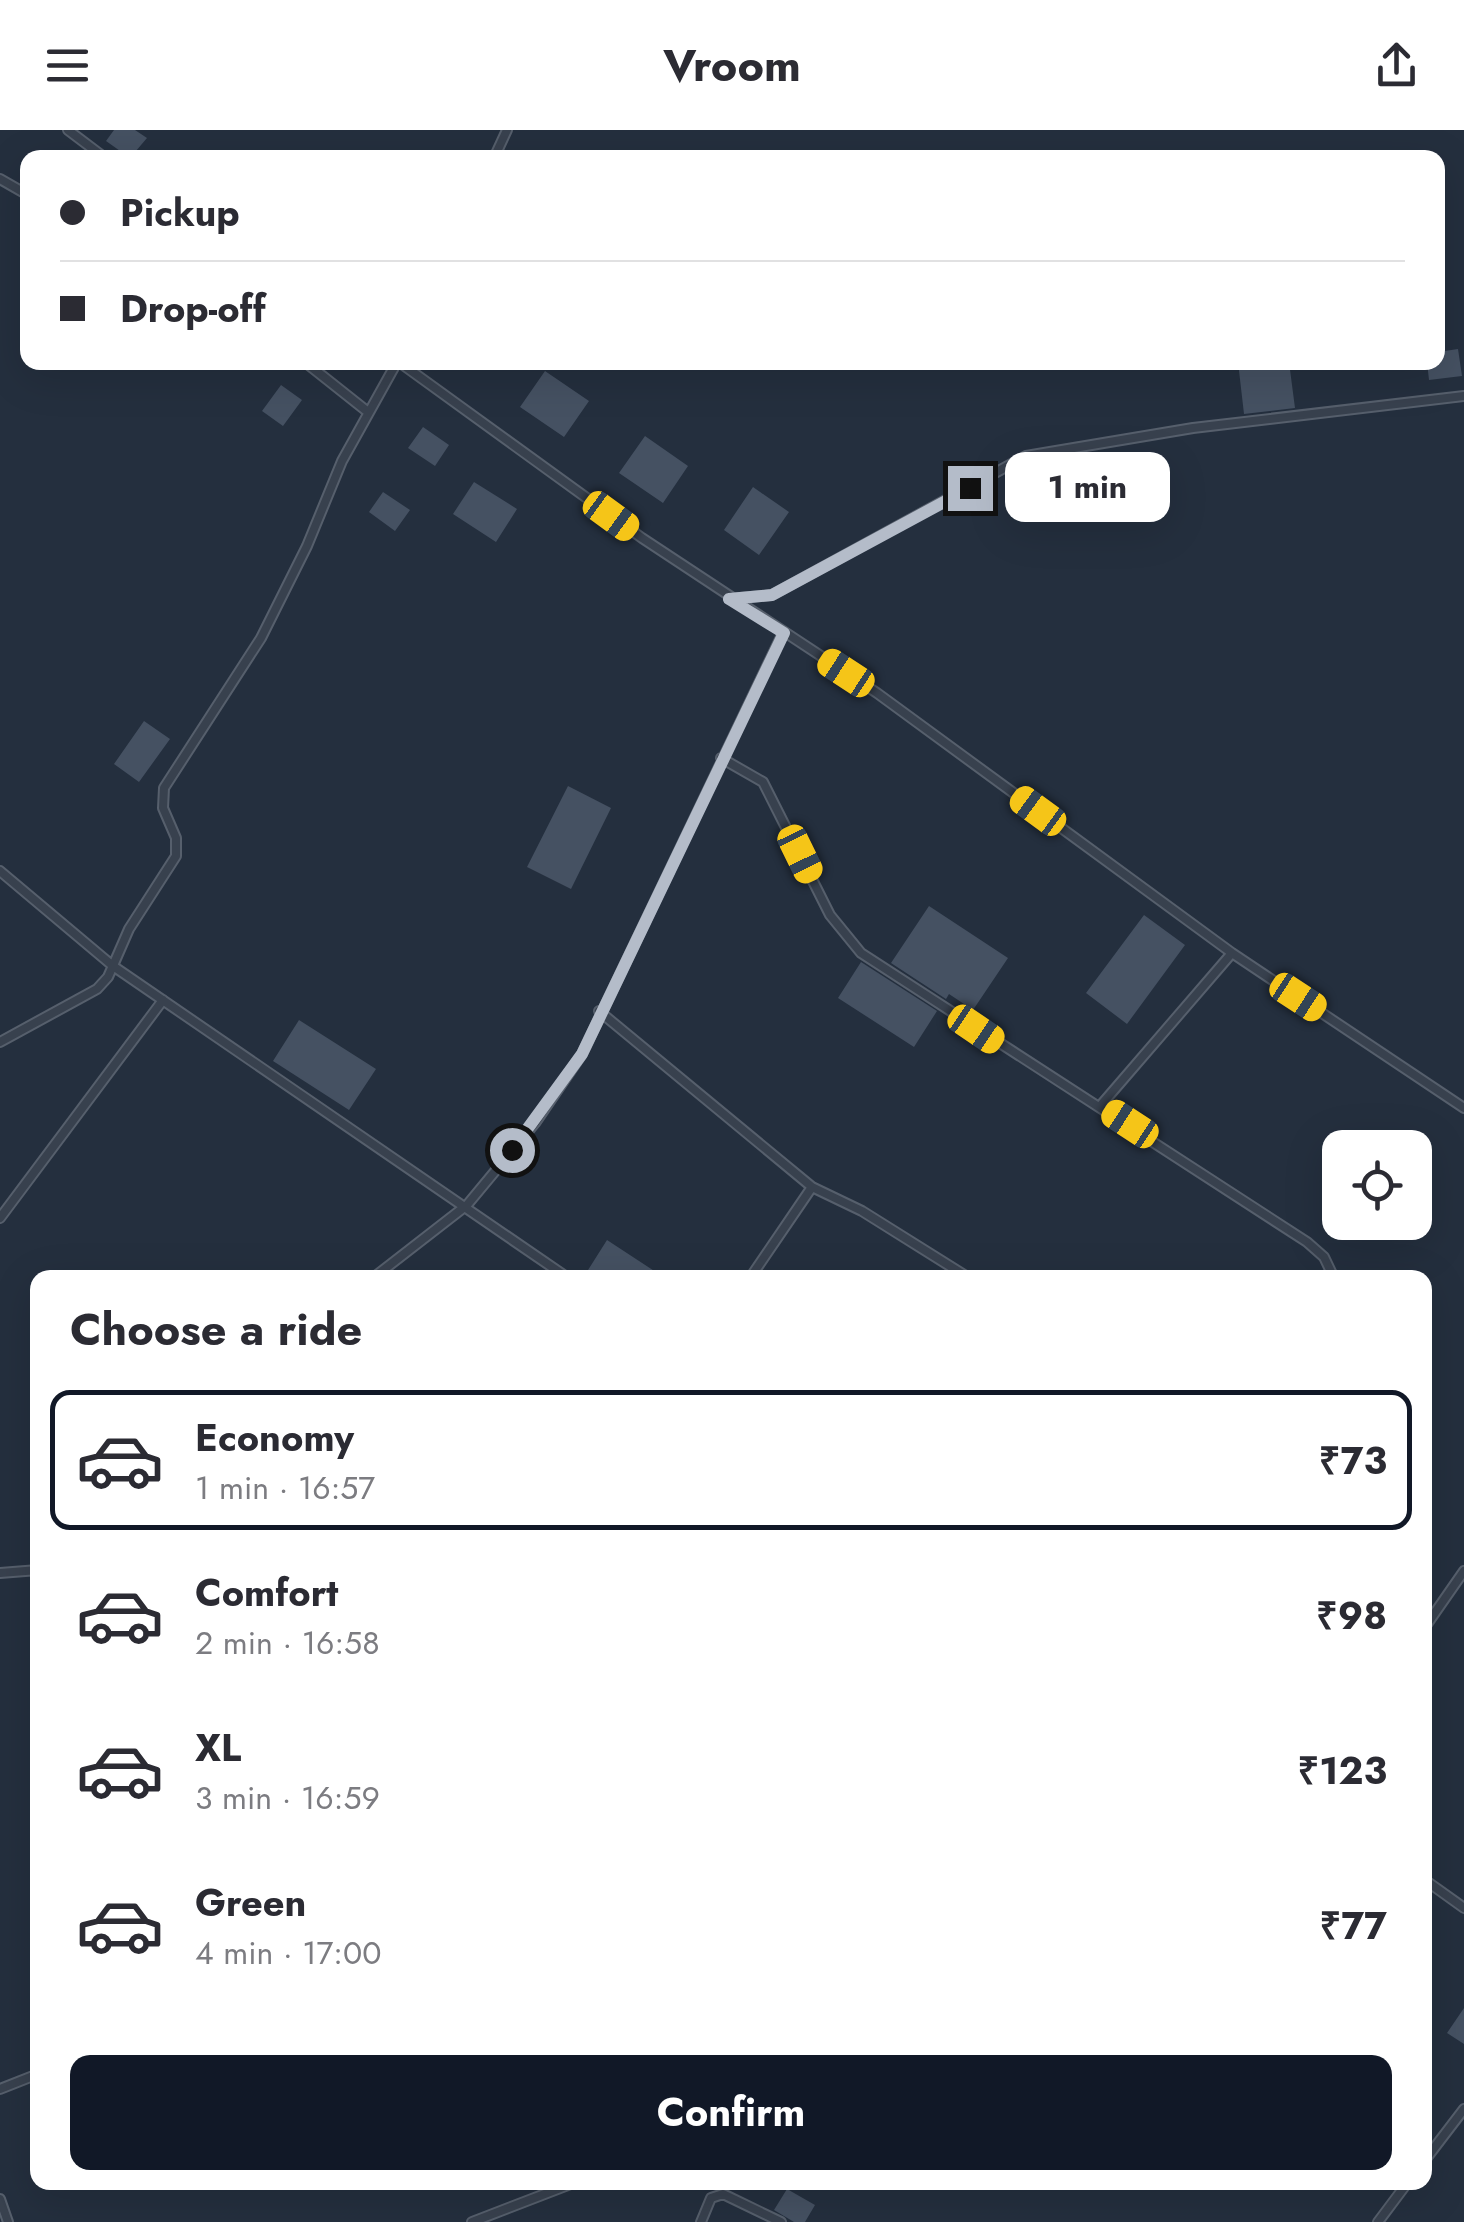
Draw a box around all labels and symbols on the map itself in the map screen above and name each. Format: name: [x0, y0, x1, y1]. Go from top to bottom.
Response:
callout: 1 min: [1005, 453, 1170, 523]
route end: [948, 466, 993, 511]
car: [578, 486, 644, 546]
car: [813, 644, 879, 702]
car: [1005, 781, 1071, 841]
car: [773, 820, 827, 888]
car: [1265, 968, 1331, 1026]
car: [943, 1000, 1009, 1058]
car: [1097, 1095, 1163, 1153]
route start: [490, 1128, 535, 1173]

